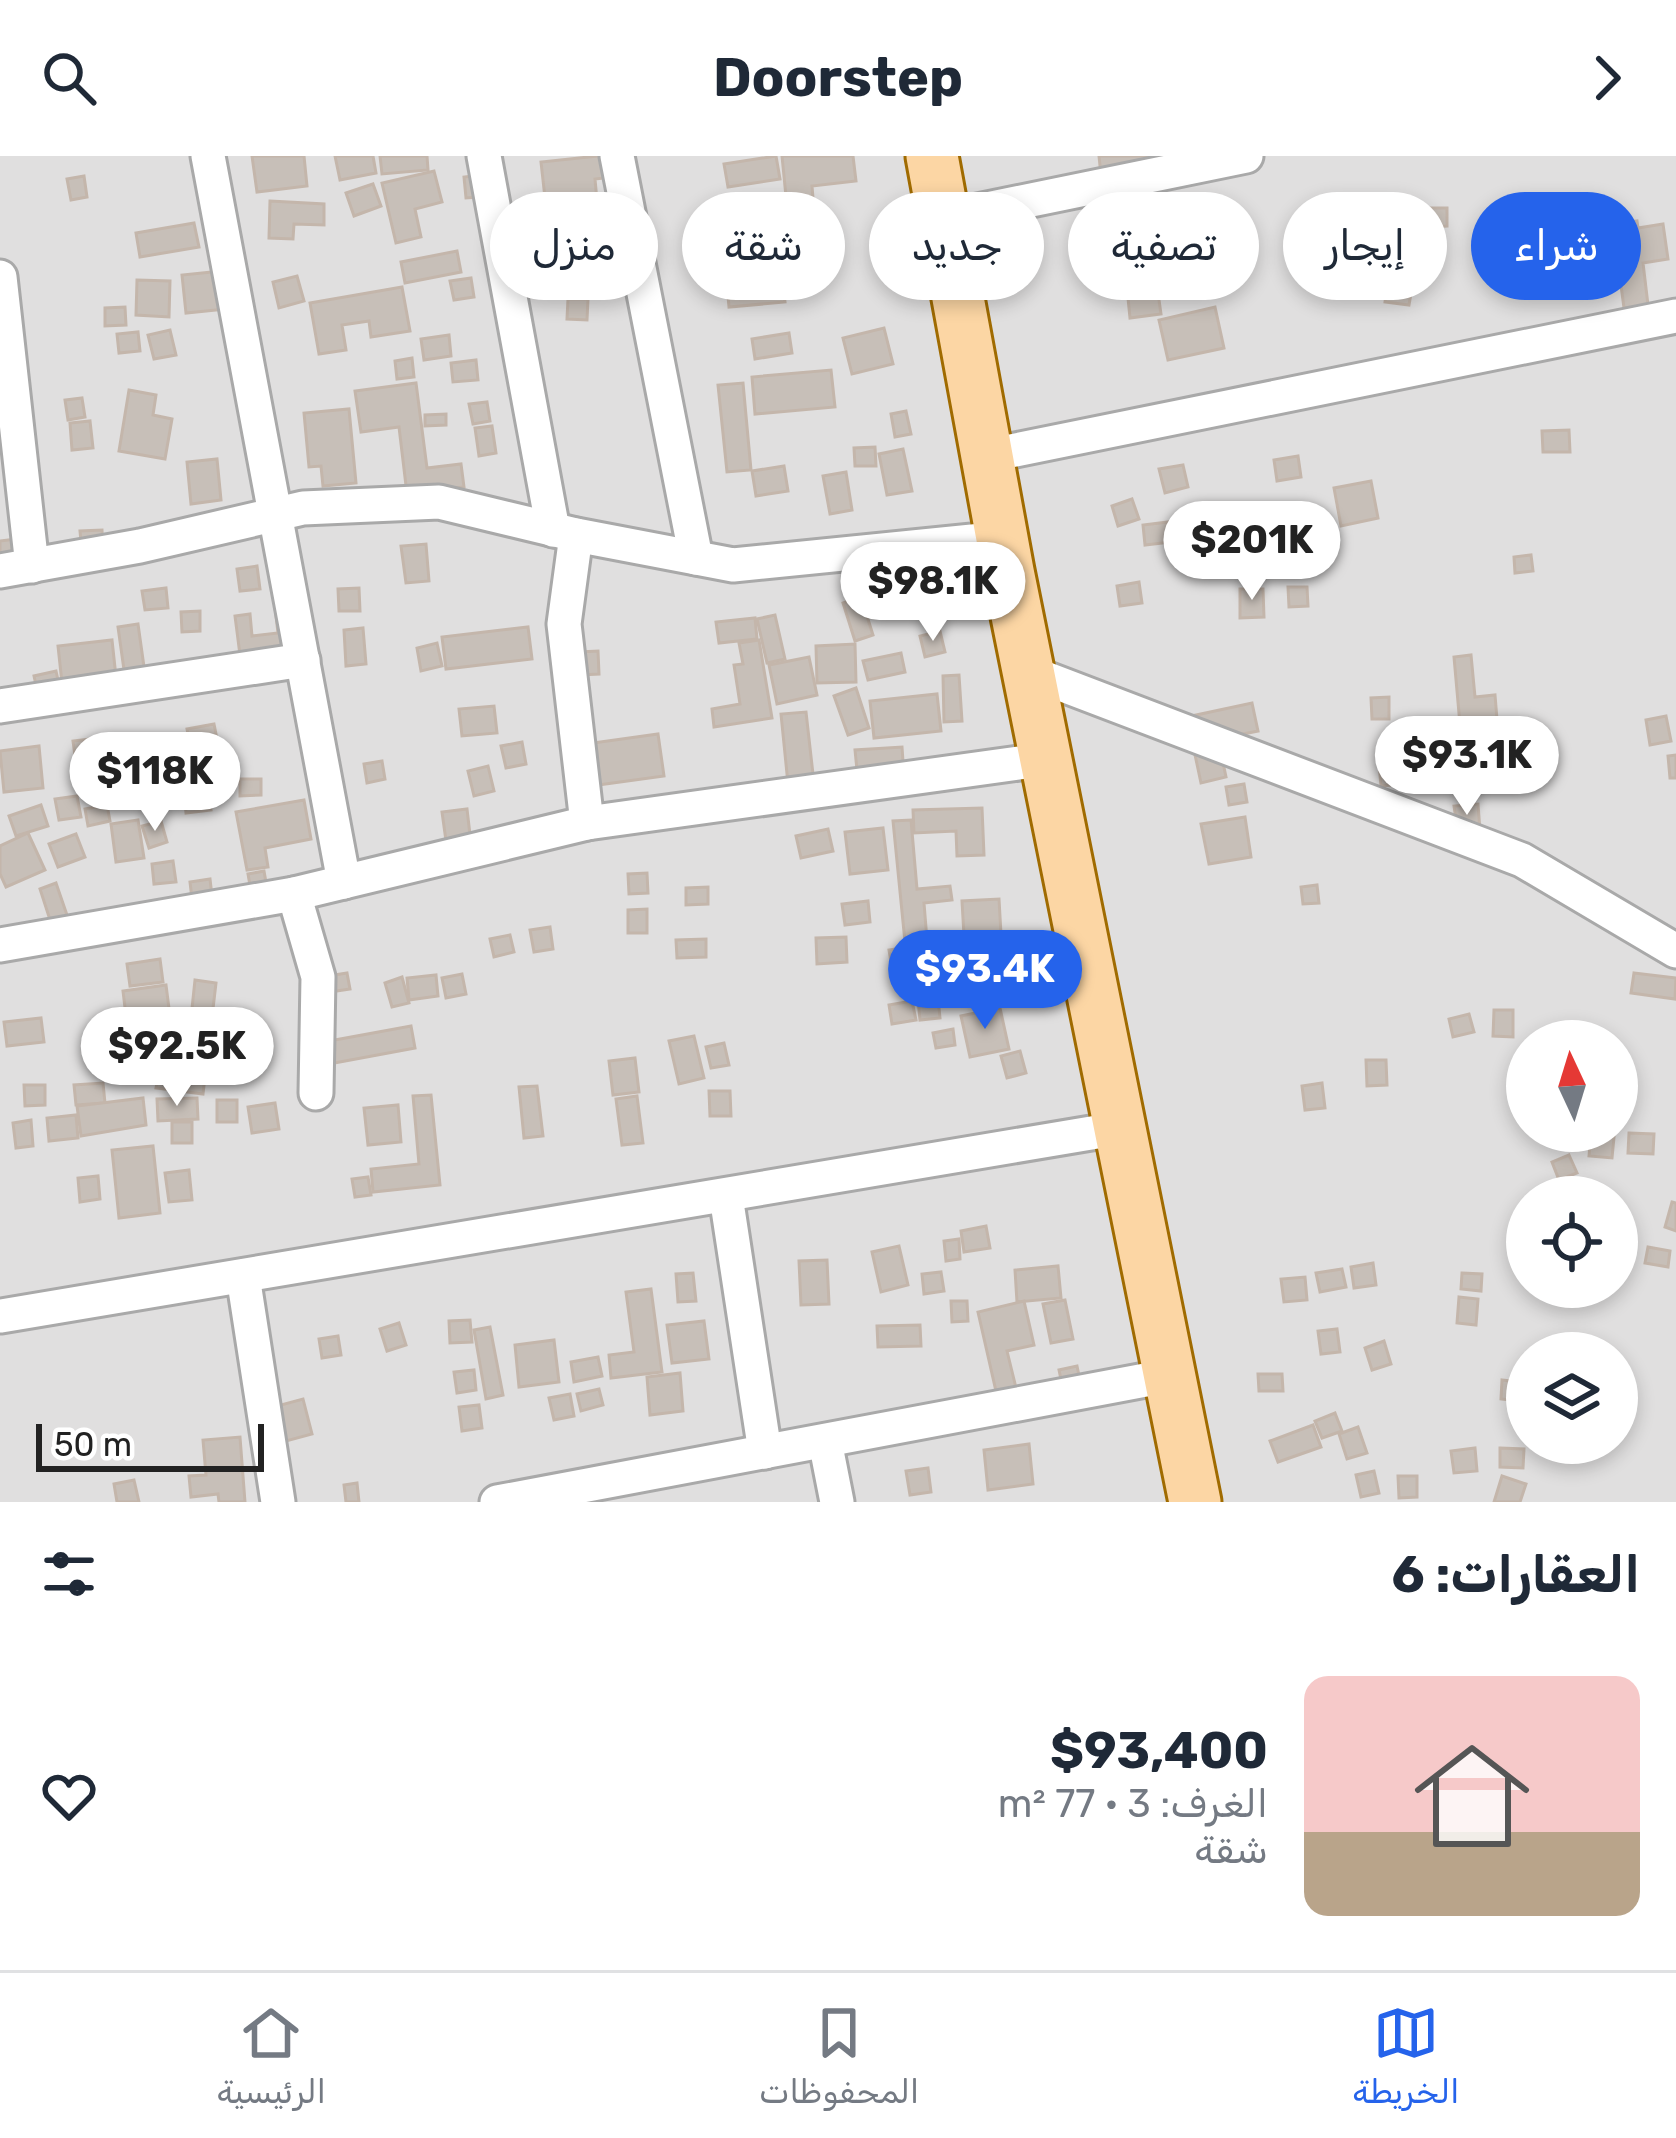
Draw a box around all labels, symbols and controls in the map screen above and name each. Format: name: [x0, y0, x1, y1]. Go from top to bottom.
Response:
icon: search: [36, 45, 102, 111]
icon: forward: [1574, 45, 1640, 111]
text: Doorstep: [713, 46, 963, 110]
chip: منزل: [490, 192, 658, 300]
chip: شقة: [682, 192, 845, 300]
chip: جديد: [869, 192, 1044, 300]
chip: تصفية: [1068, 192, 1259, 300]
chip: إيجار: [1283, 192, 1447, 300]
chip: شراء: [1471, 192, 1641, 300]
pin: $201K: [1168, 501, 1336, 603]
text: $201K: [1190, 517, 1314, 563]
pin: $98.1K: [835, 542, 1031, 644]
text: $98.1K: [867, 558, 999, 604]
pin: $93.1K: [1369, 716, 1565, 818]
pin: $118K: [71, 732, 239, 834]
text: $93.1K: [1402, 732, 1532, 778]
text: $118K: [96, 748, 214, 794]
pin: $93.4K: [887, 930, 1083, 1032]
text: $93.4K: [915, 946, 1055, 992]
pin: $92.5K: [79, 1007, 275, 1109]
north arrow: [1506, 1020, 1638, 1152]
map controls: [1506, 1020, 1638, 1464]
text: $92.5K: [108, 1023, 246, 1069]
button: locate: [1506, 1176, 1638, 1308]
button: layers: [1506, 1332, 1638, 1464]
scale bar: [36, 1418, 264, 1471]
text: 50 m: [54, 1425, 132, 1464]
icon: filters: [36, 1541, 102, 1607]
text: العقارات: 6: [1392, 1544, 1640, 1605]
text: $93,400: [1050, 1720, 1268, 1781]
icon: home: [1400, 1724, 1544, 1868]
icon: heart: [36, 1763, 102, 1829]
text: الغرف: 3 · 77 m²: [998, 1781, 1268, 1827]
text: شقة: [1194, 1827, 1268, 1873]
tab: الرئيسية: [216, 2000, 326, 2111]
tab: المحفوظات: [759, 2000, 919, 2111]
tab: الخريطة: [1352, 2000, 1460, 2111]

